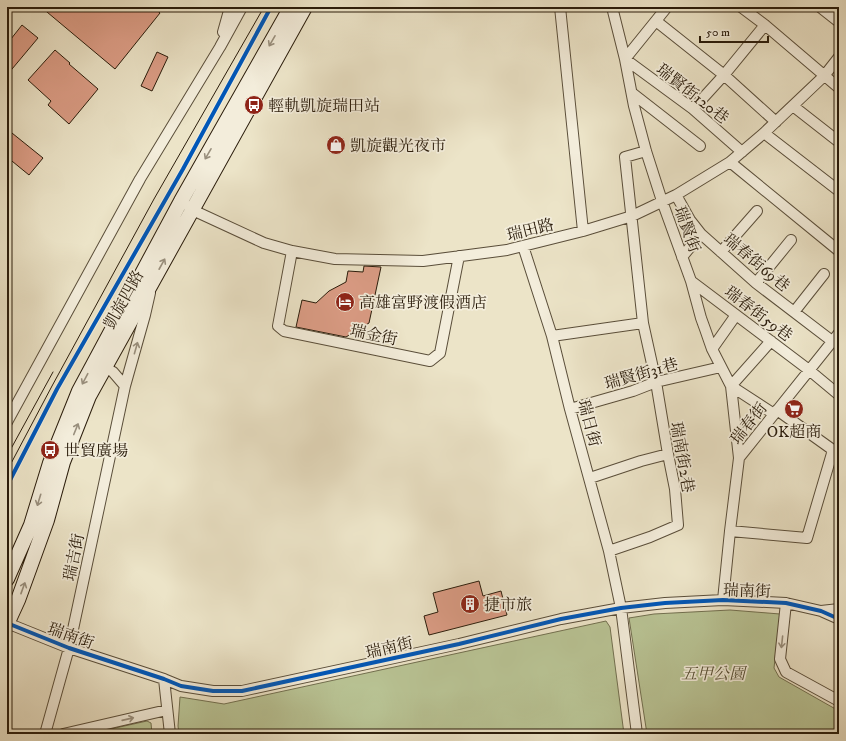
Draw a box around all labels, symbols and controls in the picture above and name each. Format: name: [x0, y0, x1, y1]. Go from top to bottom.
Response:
scale bar: [700, 18, 768, 44]
text: 50 m: [706, 25, 730, 40]
one-way arrow: [267, 35, 275, 47]
street label: 瑞賢街120巷: [652, 59, 733, 128]
bus stop icon: 輕軌凱旋瑞田站: [243, 94, 265, 116]
place label: 輕軌凱旋瑞田站: [268, 96, 380, 116]
shop icon: 凱旋觀光夜市: [325, 134, 347, 156]
place label: 凱旋觀光夜市: [350, 136, 446, 156]
one-way arrow: [203, 148, 211, 160]
street label: 瑞賢街: [669, 203, 705, 255]
street label: 瑞田路: [505, 214, 556, 245]
street label: 瑞春街69巷: [719, 229, 794, 296]
one-way arrow: [158, 259, 166, 271]
street label: 凱旋四路: [100, 267, 148, 332]
street label: 瑞春街59巷: [720, 282, 796, 346]
hotel icon: 高雄富野渡假酒店: [334, 291, 356, 313]
place label: 高雄富野渡假酒店: [359, 293, 487, 313]
street label: 瑞金街: [348, 320, 399, 350]
one-way arrow: [133, 342, 140, 355]
street label: 瑞賢街31巷: [602, 354, 680, 394]
one-way arrow: [81, 373, 89, 385]
street label: 瑞日街: [573, 397, 605, 449]
supermarket icon: OK超商: [783, 398, 805, 420]
street label: 瑞春街: [726, 399, 771, 449]
street label: 瑞南街2巷: [666, 420, 698, 494]
place label: OK超商: [767, 422, 821, 442]
one-way arrow: [72, 424, 80, 436]
bus stop icon: 世貿廣場: [39, 439, 61, 461]
place label: 世貿廣場: [64, 441, 128, 461]
one-way arrow: [35, 493, 42, 506]
street label: 瑞吉街: [59, 532, 89, 583]
street label: 瑞南街: [723, 580, 771, 602]
one-way arrow: [19, 582, 27, 594]
building icon: 捷市旅: [459, 593, 481, 615]
place label: 捷市旅: [484, 595, 532, 615]
street label: 瑞南街: [45, 618, 97, 654]
street label: 瑞南街: [364, 633, 415, 663]
one-way arrow: [778, 635, 785, 648]
park label: 五甲公園: [681, 664, 748, 684]
one-way arrow: [121, 715, 134, 722]

